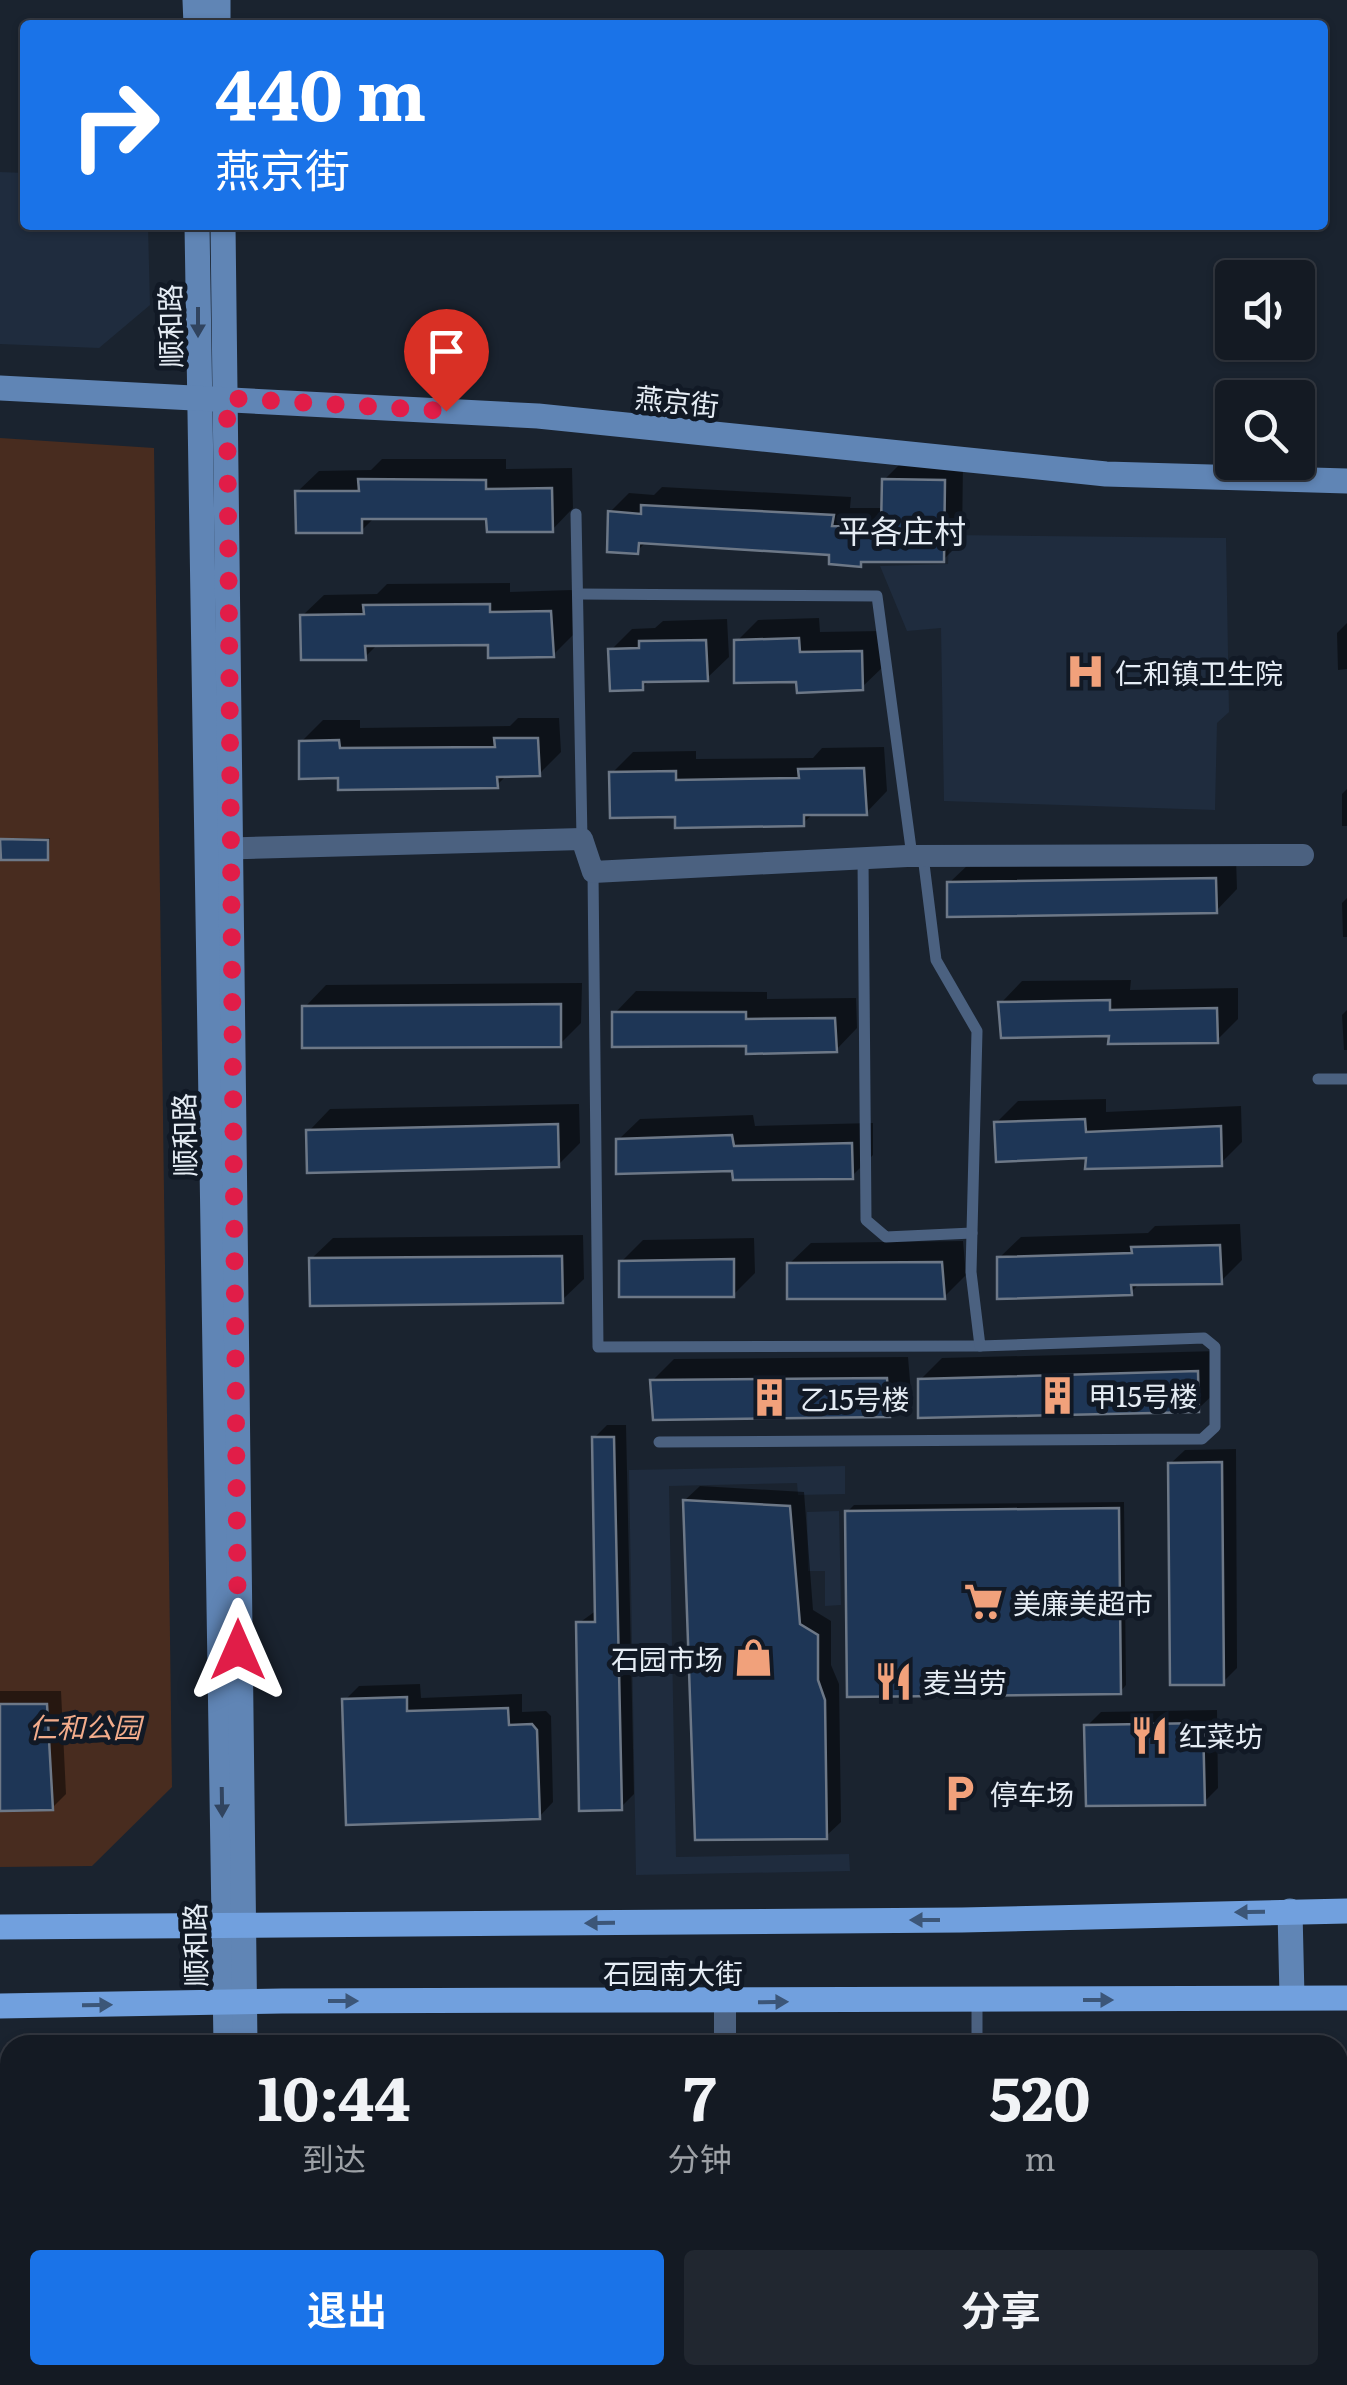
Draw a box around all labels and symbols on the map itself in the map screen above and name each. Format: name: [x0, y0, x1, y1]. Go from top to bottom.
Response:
street label: 顺和路: [147, 284, 191, 368]
one-way arrow: [190, 307, 206, 339]
pin: [404, 309, 489, 412]
street label: 燕京街: [633, 375, 721, 425]
district label: 平各庄村: [838, 505, 966, 553]
hospital icon: 仁和镇卫生院: [1064, 651, 1106, 693]
place label: 仁和镇卫生院: [1115, 651, 1283, 693]
street label: 顺和路: [161, 1093, 205, 1177]
building icon: 甲15号楼: [1037, 1374, 1079, 1416]
place label: 甲15号楼: [1088, 1374, 1198, 1416]
building icon: 乙15号楼: [749, 1377, 791, 1419]
place label: 乙15号楼: [800, 1377, 910, 1419]
supermarket icon: 美廉美超市: [962, 1581, 1004, 1623]
place label: 美廉美超市: [1013, 1581, 1153, 1623]
position arrow: [186, 1598, 290, 1702]
place label: 石园市场: [611, 1637, 723, 1679]
shop icon: 石园市场: [732, 1637, 774, 1679]
restaurant icon: 麦当劳: [872, 1660, 914, 1702]
place label: 麦当劳: [923, 1660, 1007, 1702]
park label: 仁和公园: [29, 1705, 145, 1747]
restaurant icon: 红菜坊: [1128, 1714, 1170, 1756]
place label: 红菜坊: [1179, 1714, 1263, 1756]
parking icon: 停车场: [939, 1772, 981, 1814]
place label: 停车场: [990, 1772, 1074, 1814]
one-way arrow: [214, 1787, 230, 1819]
street label: 顺和路: [172, 1903, 216, 1987]
one-way arrow: [1233, 1904, 1265, 1920]
one-way arrow: [908, 1912, 940, 1928]
one-way arrow: [583, 1915, 615, 1931]
street label: 石园南大街: [603, 1951, 743, 1993]
one-way arrow: [1083, 1992, 1115, 2008]
one-way arrow: [328, 1993, 360, 2009]
one-way arrow: [758, 1993, 790, 2009]
one-way arrow: [82, 1997, 114, 2013]

